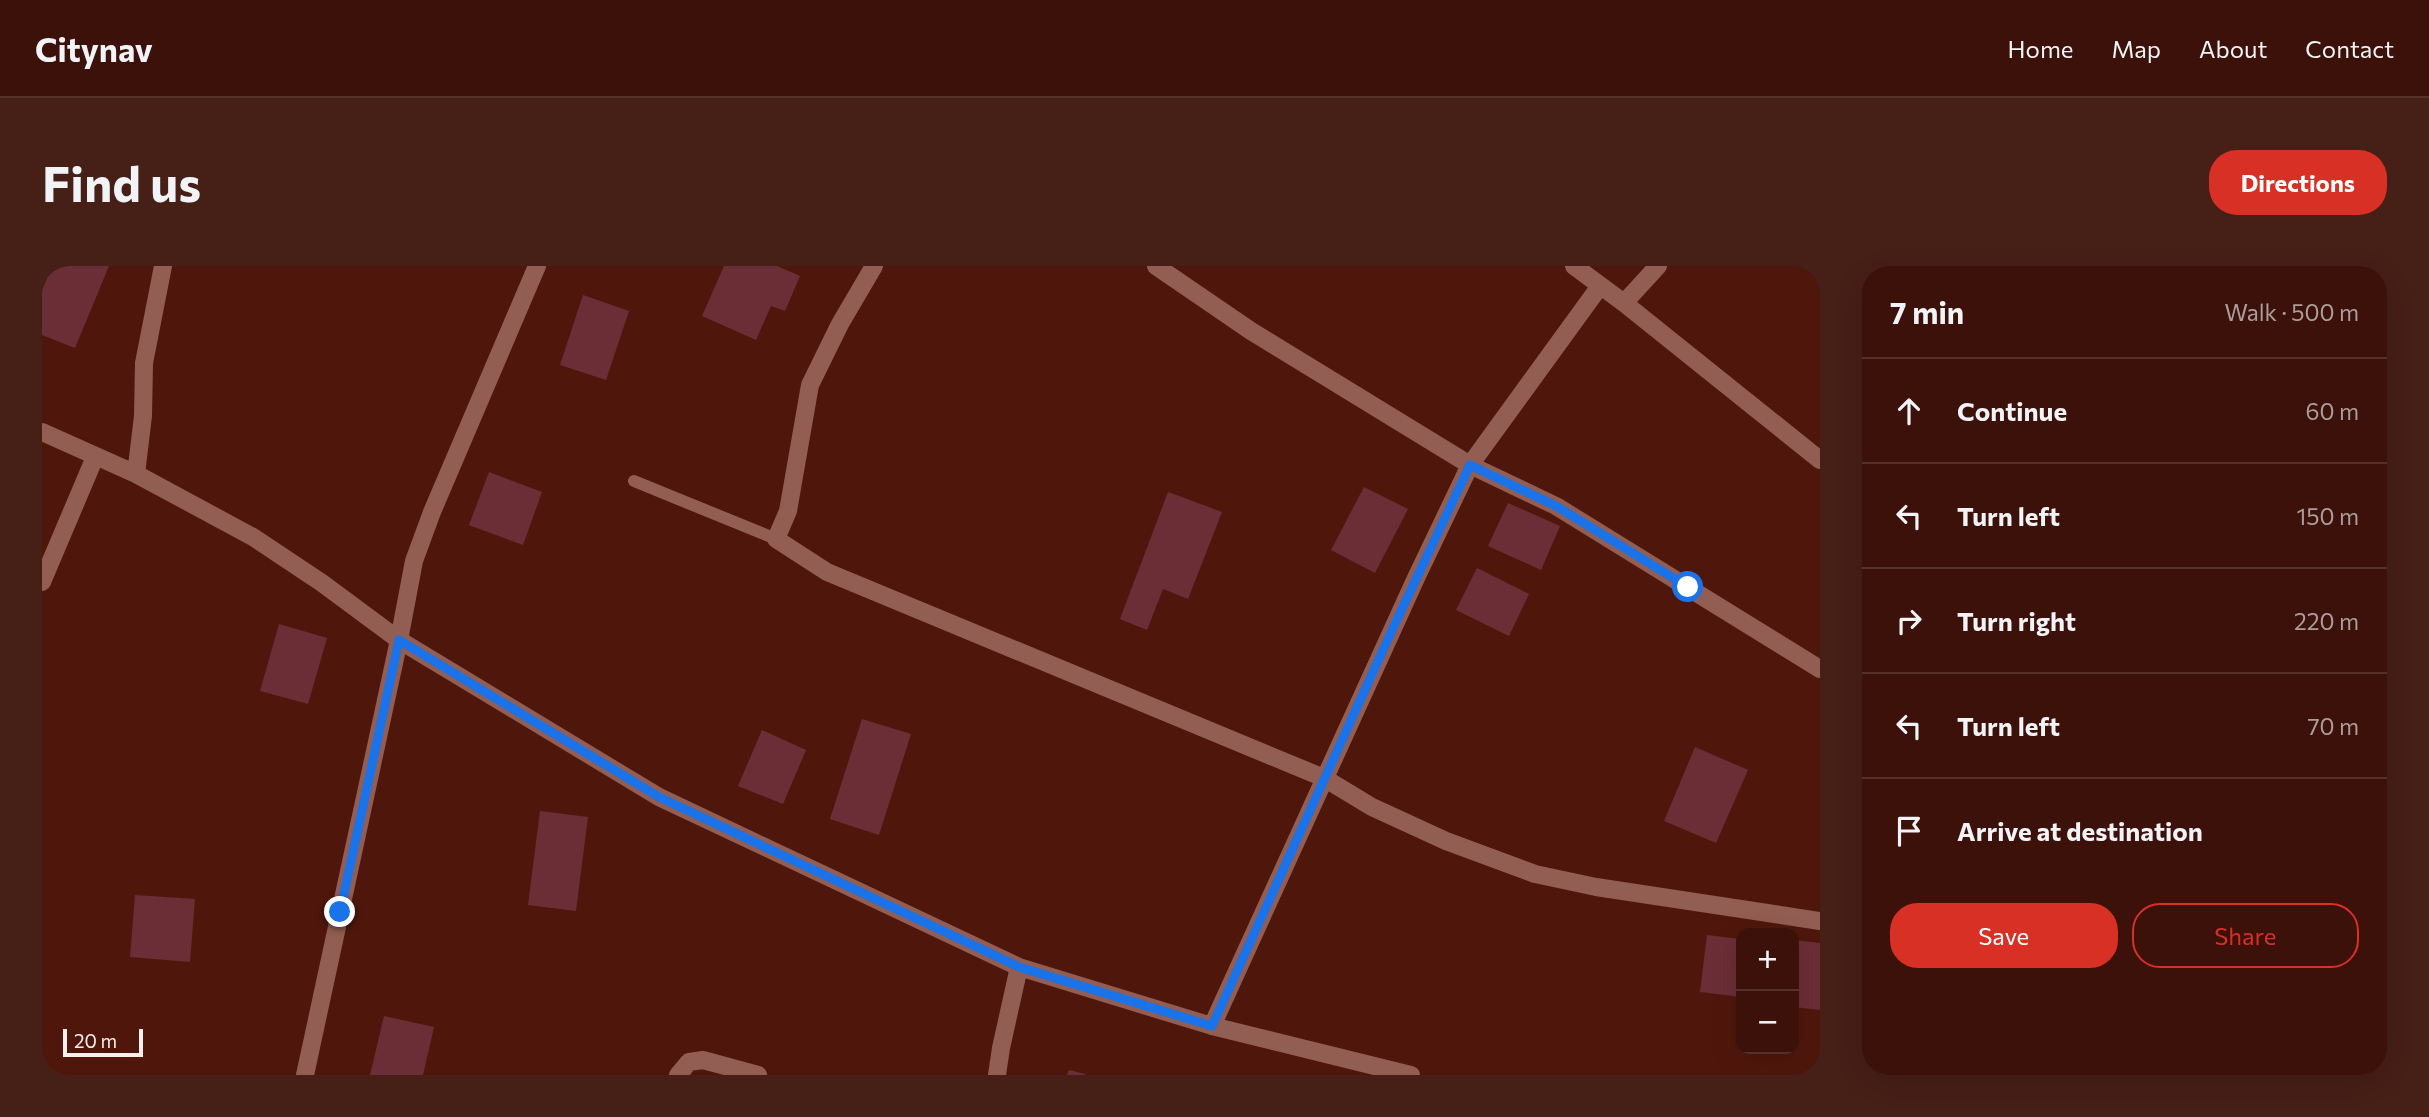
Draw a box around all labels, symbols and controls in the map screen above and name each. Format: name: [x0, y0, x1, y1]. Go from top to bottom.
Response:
text: Citynav: [35, 28, 153, 69]
text: Home: [2008, 34, 2074, 63]
text: Map: [2112, 34, 2161, 63]
text: About: [2199, 34, 2267, 63]
text: Contact: [2305, 34, 2394, 63]
button: Directions: [2209, 150, 2387, 215]
text: Find us: [42, 152, 201, 212]
text: 7 min: [1890, 293, 1964, 330]
text: Walk · 500 m: [2224, 298, 2359, 326]
icon: ahead: [1890, 392, 1928, 430]
text: Continue: [1957, 395, 2067, 426]
text: 60 m: [2306, 397, 2359, 425]
icon: left: [1890, 497, 1928, 535]
text: Turn left: [1957, 500, 2060, 531]
text: 150 m: [2296, 502, 2359, 530]
route start: [1672, 571, 1703, 602]
icon: right: [1890, 602, 1928, 640]
text: Turn right: [1957, 605, 2076, 636]
text: 220 m: [2294, 607, 2359, 635]
icon: left: [1890, 707, 1928, 745]
text: Turn left: [1957, 710, 2060, 741]
text: 70 m: [2307, 712, 2359, 740]
icon: arrive: [1890, 812, 1928, 850]
text: Arrive at destination: [1957, 815, 2203, 846]
route end: [324, 896, 355, 927]
button: Save: [1890, 903, 2118, 968]
button: Share: [2132, 903, 2359, 968]
map controls: [1736, 928, 1799, 1054]
button: +: [1736, 928, 1799, 991]
button: −: [1736, 991, 1799, 1054]
scale bar: [63, 1026, 144, 1058]
text: 20 m: [74, 1029, 117, 1052]

